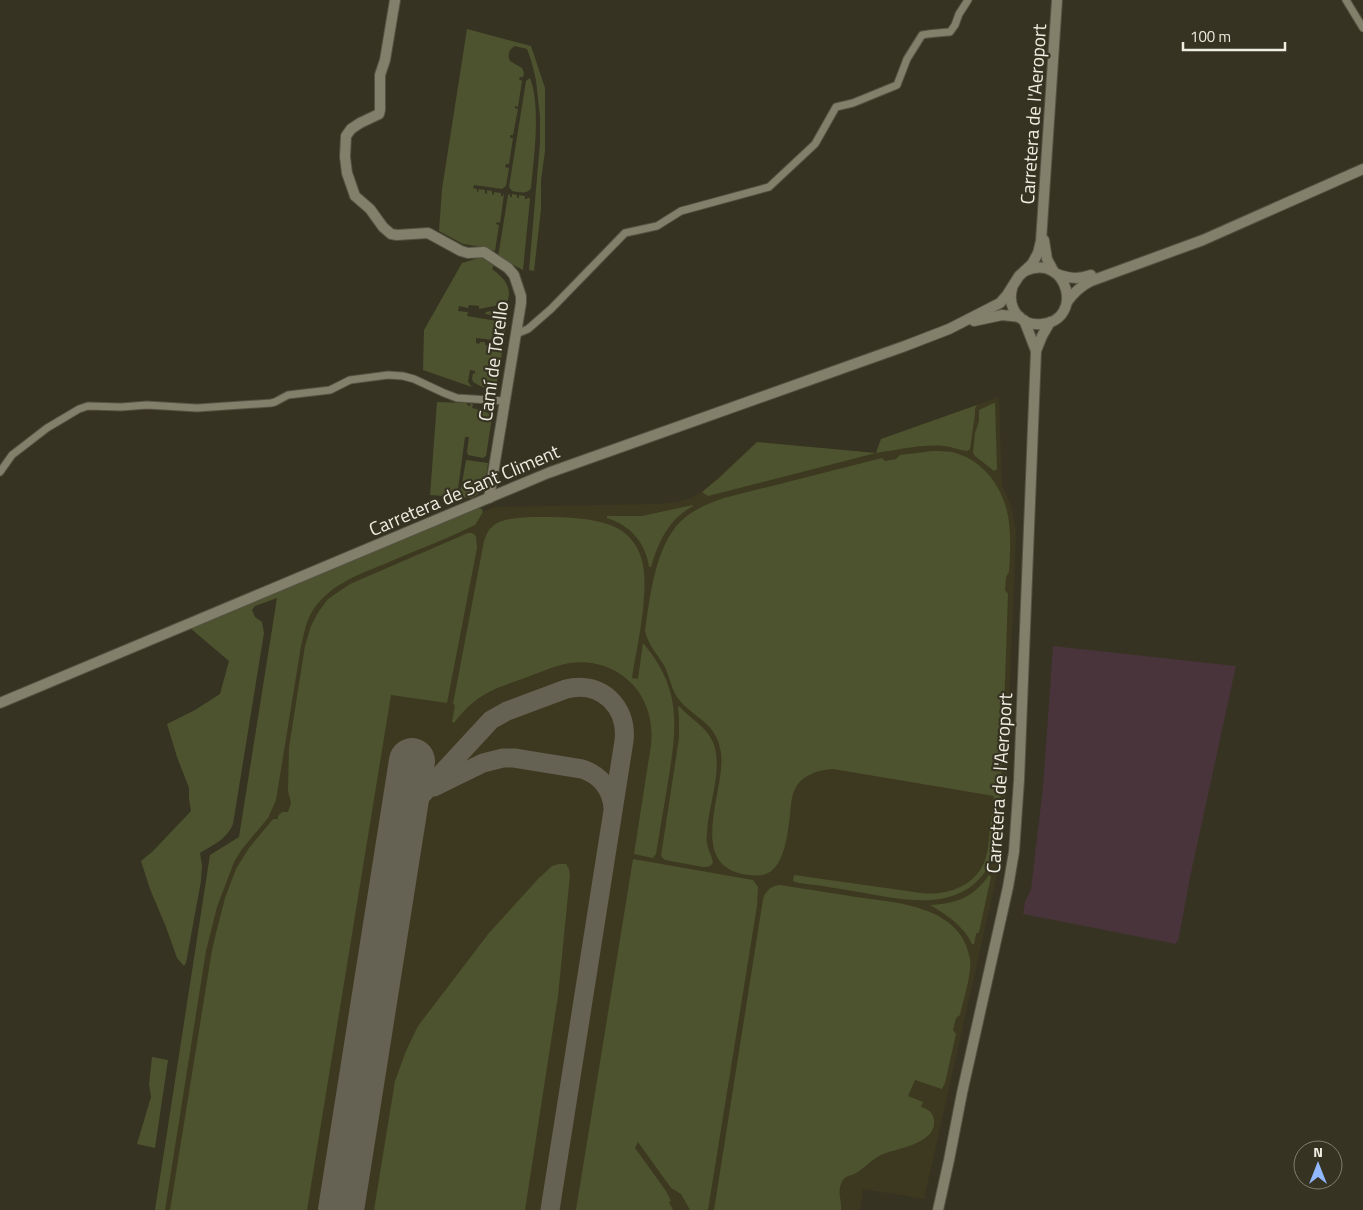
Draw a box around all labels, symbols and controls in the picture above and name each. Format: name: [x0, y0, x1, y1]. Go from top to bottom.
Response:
scale bar: [1183, 20, 1286, 52]
street label: Carretera de l'Aeroport: [1012, 22, 1053, 205]
text: 100 m: [1190, 25, 1231, 48]
street label: Camí de Torello: [470, 299, 515, 423]
street label: Carretera de Sant Climent: [364, 436, 564, 543]
street label: Carretera de l'Aeroport: [978, 691, 1019, 874]
north arrow: [1293, 1140, 1343, 1190]
text: N: [1313, 1141, 1323, 1162]

